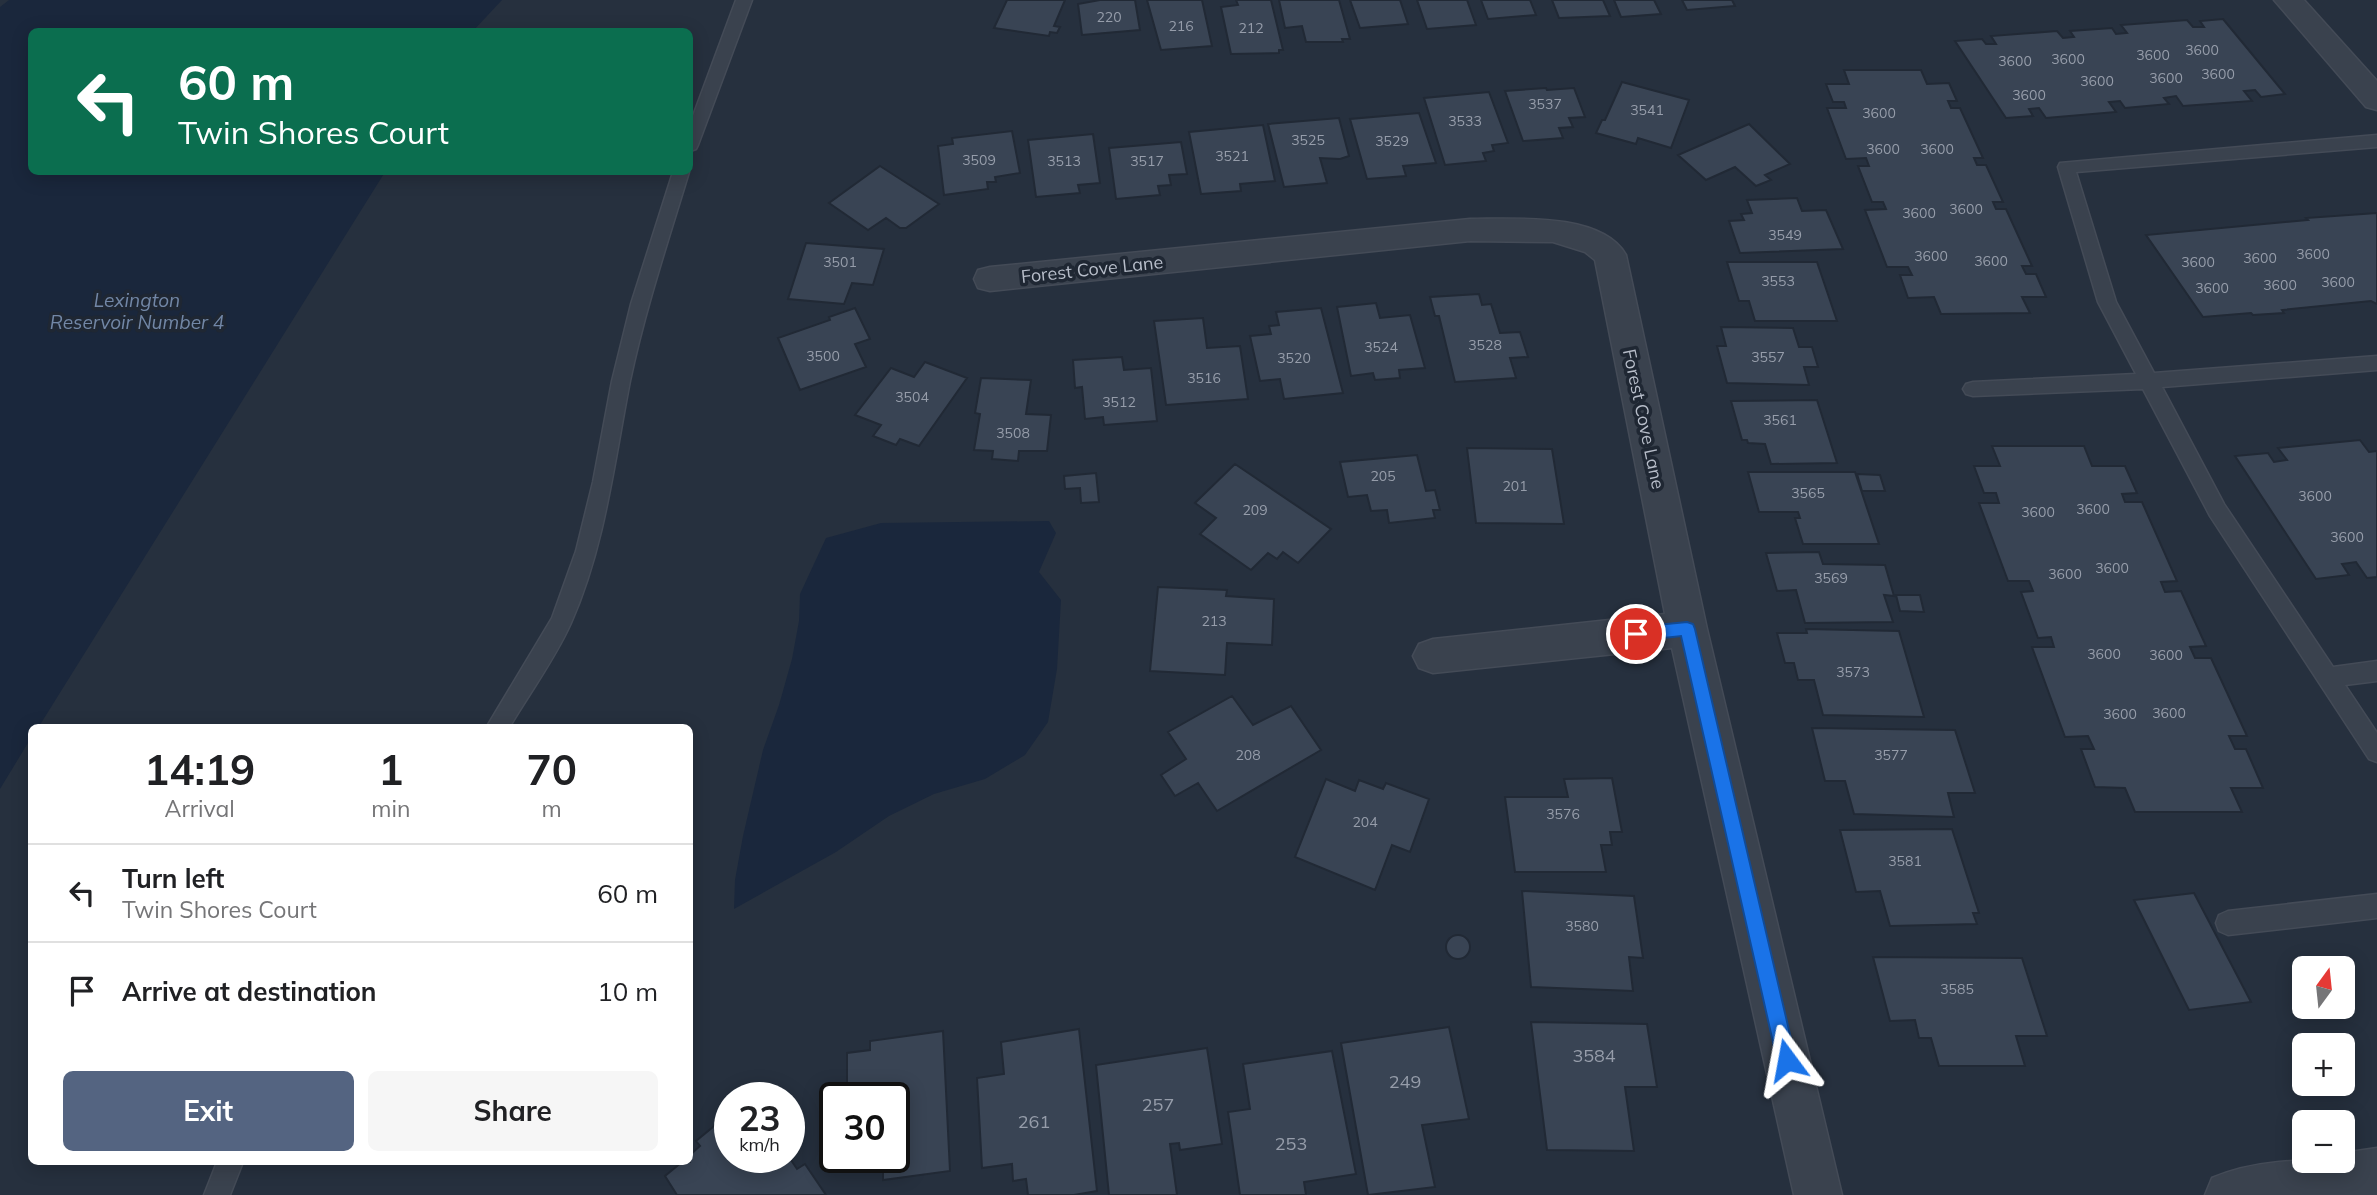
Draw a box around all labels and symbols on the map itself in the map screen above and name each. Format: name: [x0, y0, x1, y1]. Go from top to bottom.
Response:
house number: 220: [1096, 8, 1122, 26]
house number: 216: [1168, 17, 1194, 35]
house number: 212: [1238, 19, 1264, 37]
house number: 3600: [2185, 41, 2219, 59]
house number: 3600: [2136, 46, 2170, 64]
house number: 3600: [2051, 50, 2085, 68]
house number: 3600: [1998, 52, 2032, 70]
house number: 3600: [2201, 65, 2235, 83]
house number: 3600: [2149, 69, 2183, 87]
house number: 3600: [2080, 72, 2114, 90]
house number: 3600: [2012, 86, 2046, 104]
house number: 3537: [1528, 95, 1562, 113]
house number: 3541: [1630, 101, 1664, 119]
house number: 3600: [1862, 104, 1896, 122]
house number: 3533: [1448, 112, 1482, 130]
house number: 3525: [1291, 131, 1325, 149]
house number: 3529: [1375, 132, 1409, 150]
house number: 3600: [1866, 140, 1900, 158]
house number: 3600: [1920, 140, 1954, 158]
house number: 3521: [1215, 147, 1249, 165]
house number: 3509: [962, 151, 996, 169]
house number: 3513: [1047, 152, 1081, 170]
house number: 3517: [1130, 152, 1164, 170]
house number: 3600: [1949, 200, 1983, 218]
house number: 3600: [1902, 204, 1936, 222]
house number: 3549: [1768, 226, 1802, 244]
house number: 3600: [2296, 245, 2330, 263]
house number: 3600: [1914, 247, 1948, 265]
house number: 3600: [2243, 249, 2277, 267]
street label: Forest Cove Lane: [1020, 250, 1164, 288]
house number: 3600: [1974, 252, 2008, 270]
house number: 3501: [823, 253, 857, 271]
house number: 3600: [2181, 253, 2215, 271]
house number: 3553: [1761, 272, 1795, 290]
house number: 3600: [2321, 273, 2355, 291]
house number: 3600: [2263, 276, 2297, 294]
house number: 3600: [2195, 279, 2229, 297]
water label: Lexington Reservoir Number 4: [50, 288, 224, 334]
house number: 3528: [1468, 336, 1502, 354]
house number: 3524: [1364, 338, 1398, 356]
house number: 3500: [806, 347, 840, 365]
street label: Forest Cove Lane: [1618, 347, 1670, 491]
house number: 3557: [1751, 348, 1785, 366]
house number: 3520: [1277, 349, 1311, 367]
house number: 3516: [1187, 369, 1221, 387]
house number: 3504: [895, 388, 929, 406]
house number: 3512: [1102, 393, 1136, 411]
house number: 3561: [1763, 411, 1797, 429]
house number: 3508: [996, 424, 1030, 442]
house number: 205: [1370, 467, 1396, 485]
house number: 201: [1502, 477, 1528, 495]
house number: 3565: [1791, 484, 1825, 502]
house number: 3600: [2298, 487, 2332, 505]
house number: 3600: [2076, 500, 2110, 518]
house number: 209: [1242, 501, 1268, 519]
house number: 3600: [2021, 503, 2055, 521]
house number: 3600: [2330, 528, 2364, 546]
house number: 3600: [2095, 559, 2129, 577]
house number: 3600: [2048, 565, 2082, 583]
house number: 3569: [1814, 569, 1848, 587]
pin: [1606, 604, 1666, 664]
house number: 213: [1201, 612, 1227, 630]
house number: 3600: [2087, 645, 2121, 663]
house number: 3600: [2149, 646, 2183, 664]
house number: 3573: [1836, 663, 1870, 681]
house number: 3600: [2152, 704, 2186, 722]
house number: 3600: [2103, 705, 2137, 723]
house number: 208: [1235, 746, 1261, 764]
house number: 3577: [1874, 746, 1908, 764]
house number: 3576: [1546, 805, 1580, 823]
house number: 204: [1352, 813, 1378, 831]
house number: 3581: [1888, 852, 1922, 870]
house number: 3580: [1565, 917, 1599, 935]
north arrow: [2292, 956, 2356, 1018]
house number: 3585: [1940, 980, 1974, 998]
position arrow: [1750, 1023, 1824, 1097]
house number: 3584: [1572, 1044, 1616, 1067]
house number: 249: [1389, 1070, 1421, 1093]
speed limit sign: 30: [819, 1082, 910, 1173]
house number: 257: [1142, 1093, 1174, 1116]
house number: 261: [1018, 1110, 1050, 1133]
house number: 253: [1275, 1132, 1307, 1155]

